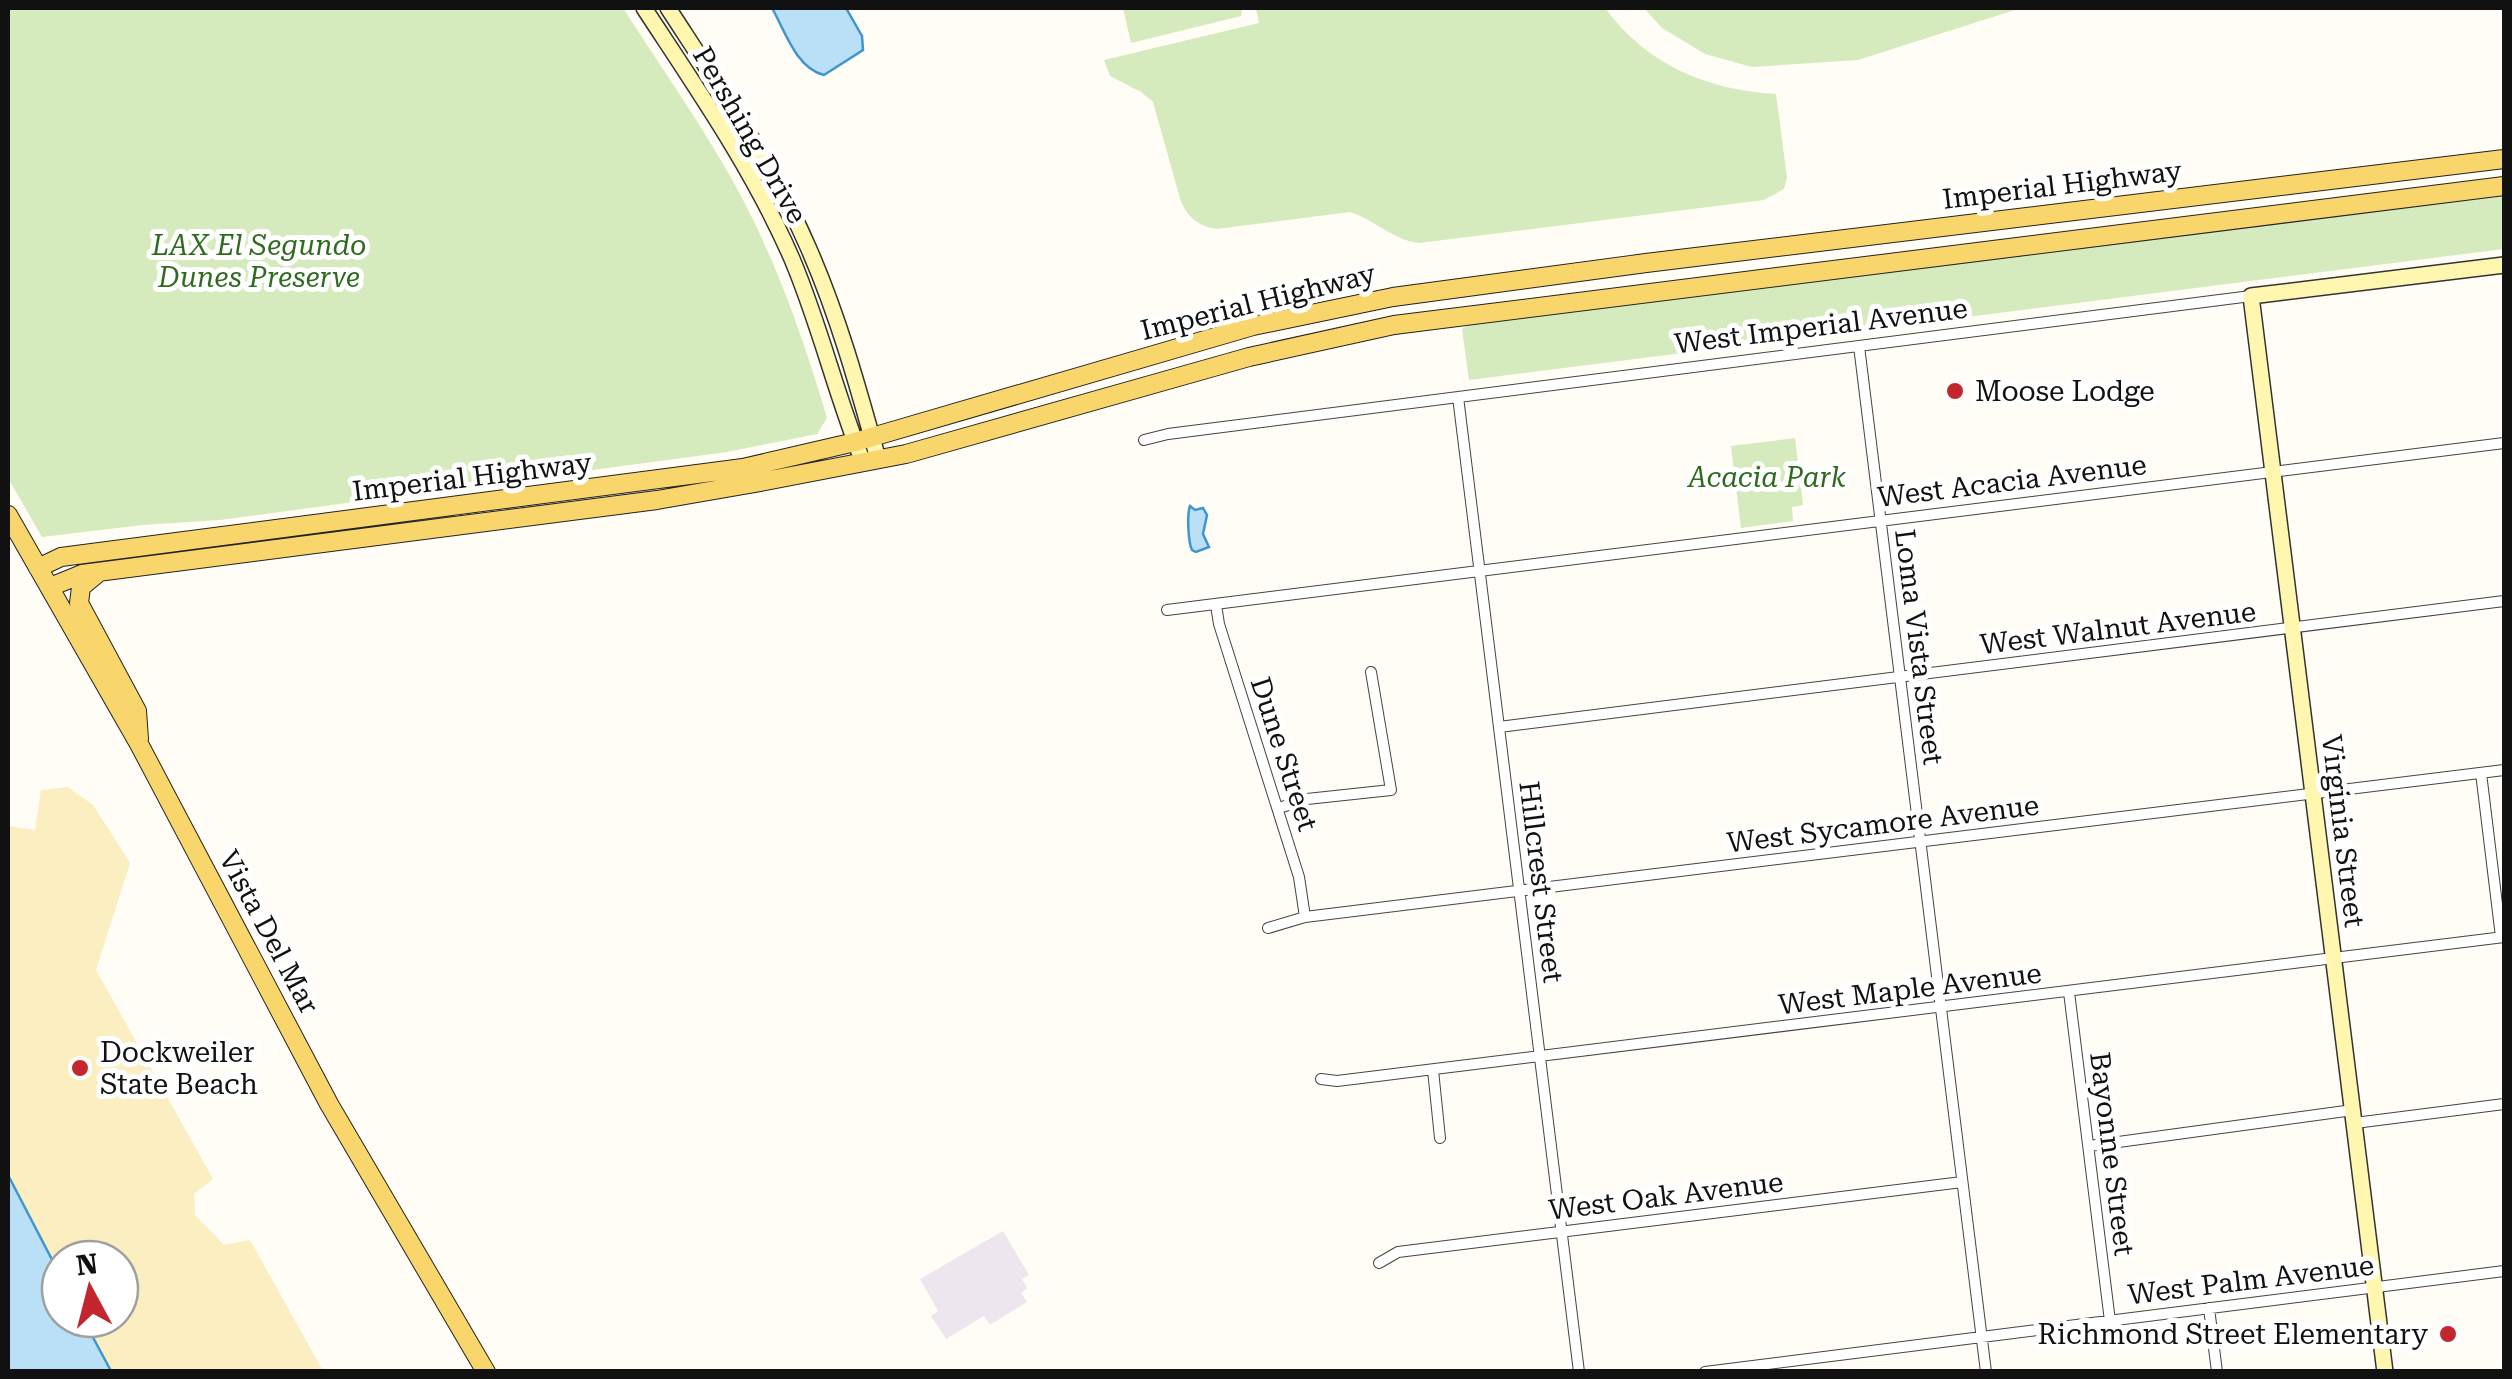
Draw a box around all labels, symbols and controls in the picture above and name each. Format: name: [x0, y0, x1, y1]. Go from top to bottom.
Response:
street label: Pershing Drive: [686, 41, 814, 229]
street label: Imperial Highway: [1940, 154, 2184, 216]
park label: LAX El Segundo Dunes Preserve: [151, 229, 366, 294]
street label: Imperial Highway: [1137, 257, 1379, 347]
street label: West Imperial Avenue: [1673, 292, 1969, 360]
place label: Moose Lodge: [1975, 375, 2155, 408]
marker: Moose Lodge: [1944, 380, 1966, 402]
street label: Imperial Highway: [350, 446, 594, 508]
street label: West Acacia Avenue: [1876, 448, 2148, 514]
park label: Acacia Park: [1686, 461, 1847, 494]
street label: Loma Vista Street: [1888, 527, 1950, 767]
street label: West Walnut Avenue: [1978, 595, 2258, 661]
street label: Dune Street: [1244, 673, 1324, 835]
street label: Virginia Street: [2315, 733, 2371, 929]
street label: Hillcrest Street: [1512, 779, 1570, 985]
street label: West Sycamore Avenue: [1725, 788, 2041, 860]
street label: Vista Del Mar: [212, 845, 326, 1019]
street label: West Maple Avenue: [1777, 956, 2043, 1022]
place label: Dockweiler State Beach: [100, 1036, 258, 1101]
street label: Bayonne Street: [2083, 1050, 2141, 1258]
marker: Dockweiler State Beach: [69, 1057, 91, 1079]
street label: West Oak Avenue: [1547, 1165, 1785, 1227]
north arrow: [40, 1239, 140, 1339]
text: N: [74, 1247, 100, 1282]
street label: West Palm Avenue: [2126, 1249, 2376, 1311]
place label: Richmond Street Elementary: [2038, 1318, 2428, 1351]
marker: Richmond Street Elementary: [2437, 1323, 2459, 1345]

